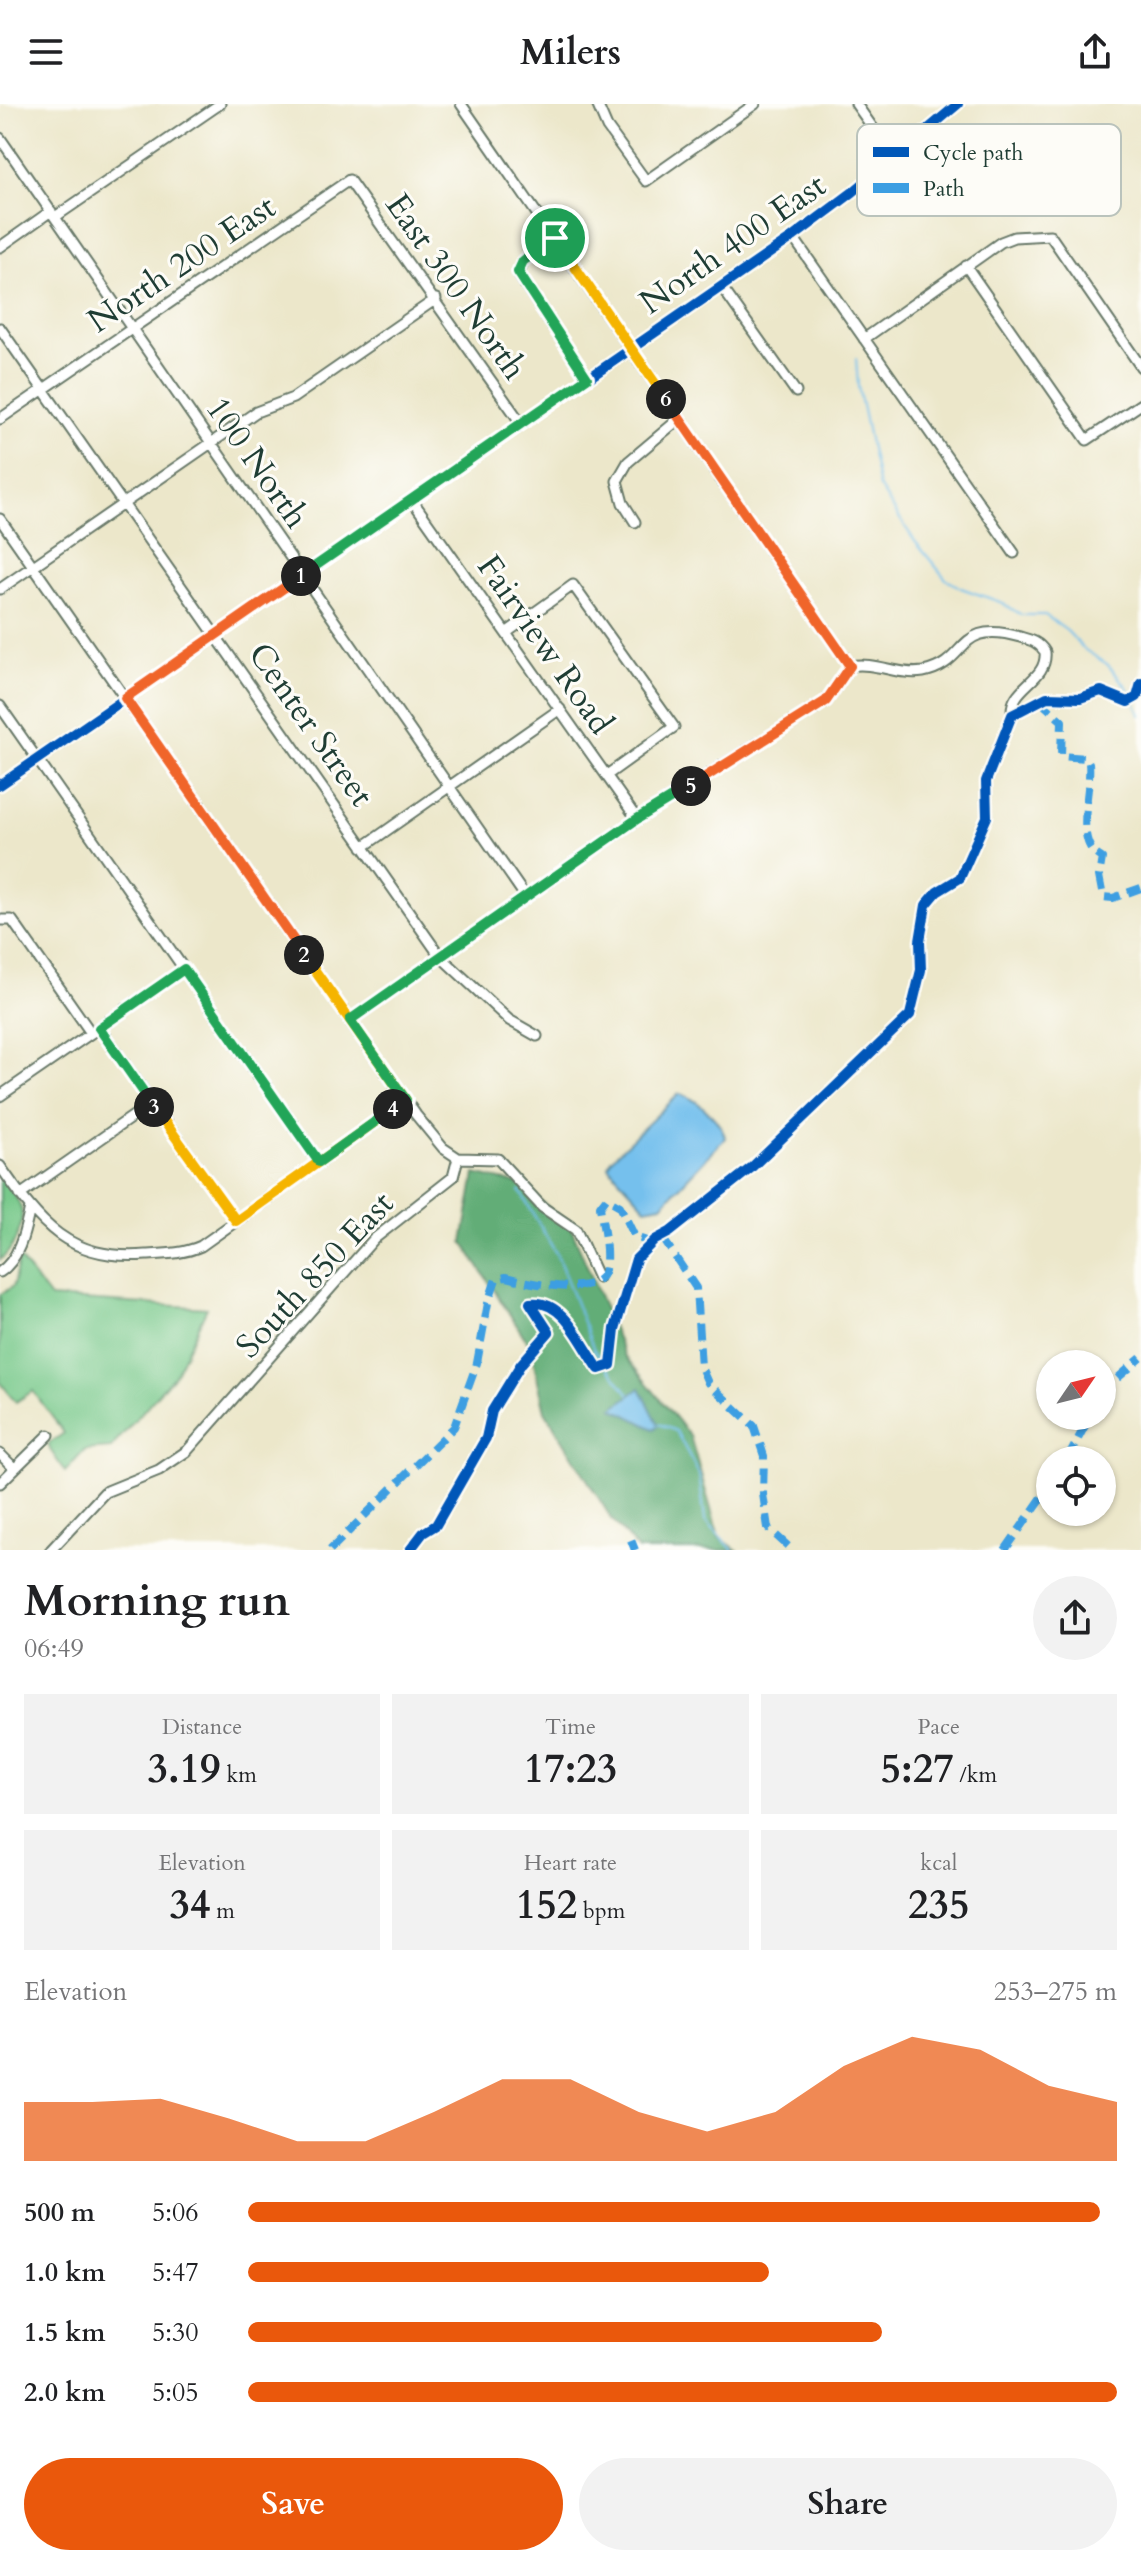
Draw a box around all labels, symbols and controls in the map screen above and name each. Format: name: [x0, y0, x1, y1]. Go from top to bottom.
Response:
text: Milers: [520, 28, 621, 77]
icon: menu: [24, 30, 68, 74]
icon: share: [1073, 30, 1117, 74]
legend: [857, 124, 1121, 216]
text: Cycle path: [923, 138, 1023, 168]
street label: North 400 East: [630, 162, 835, 325]
text: Path: [923, 174, 965, 204]
street label: North 200 East: [79, 184, 285, 344]
street label: East 300 North: [375, 184, 538, 389]
pin: [521, 204, 589, 272]
icon: arrive: [533, 216, 577, 260]
pin: 6: [646, 379, 686, 419]
text: 6: [660, 384, 672, 414]
street label: 100 North: [195, 388, 319, 538]
street label: Fairview Road: [466, 546, 624, 744]
pin: 1: [281, 556, 321, 596]
text: 1: [295, 561, 307, 591]
street label: Center Street: [238, 633, 385, 816]
pin: 5: [671, 766, 711, 806]
text: 5: [685, 771, 697, 801]
pin: 2: [284, 935, 324, 975]
text: 2: [298, 940, 310, 970]
pin: 3: [134, 1087, 174, 1127]
pin: 4: [373, 1089, 413, 1129]
text: 3: [148, 1092, 160, 1122]
text: 4: [387, 1094, 399, 1124]
street label: South 850 East: [226, 1181, 404, 1368]
north arrow: [1036, 1350, 1116, 1430]
map controls: [1036, 1350, 1116, 1526]
button: locate: [1036, 1446, 1116, 1526]
text: Morning run: [24, 1571, 290, 1631]
button: share: [1033, 1576, 1117, 1660]
text: 06:49: [24, 1631, 84, 1666]
text: Distance: [162, 1712, 242, 1742]
text: Time: [545, 1712, 596, 1742]
text: Pace: [918, 1712, 960, 1742]
text: 3.19: [147, 1742, 221, 1797]
text: 17:23: [524, 1742, 617, 1797]
text: 5:27: [881, 1742, 954, 1797]
text: km: [221, 1760, 257, 1790]
text: /km: [954, 1760, 997, 1790]
text: Elevation: [158, 1848, 246, 1878]
text: Heart rate: [524, 1848, 617, 1878]
text: kcal: [920, 1848, 957, 1878]
text: 34: [169, 1878, 210, 1933]
text: 152: [516, 1878, 577, 1933]
text: 235: [908, 1878, 970, 1933]
text: m: [210, 1896, 235, 1926]
text: bpm: [577, 1896, 625, 1926]
text: Elevation: [24, 1974, 127, 2009]
text: 253–275 m: [994, 1974, 1117, 2009]
text: 500 m: [24, 2195, 95, 2230]
text: 5:06: [152, 2195, 199, 2230]
text: 1.0 km: [24, 2255, 105, 2290]
text: 5:47: [152, 2255, 199, 2290]
text: 1.5 km: [24, 2315, 105, 2350]
text: 5:30: [152, 2315, 199, 2350]
text: 2.0 km: [24, 2375, 105, 2410]
text: 5:05: [152, 2375, 199, 2410]
button: Save: [24, 2458, 563, 2550]
button: Share: [579, 2458, 1117, 2550]

